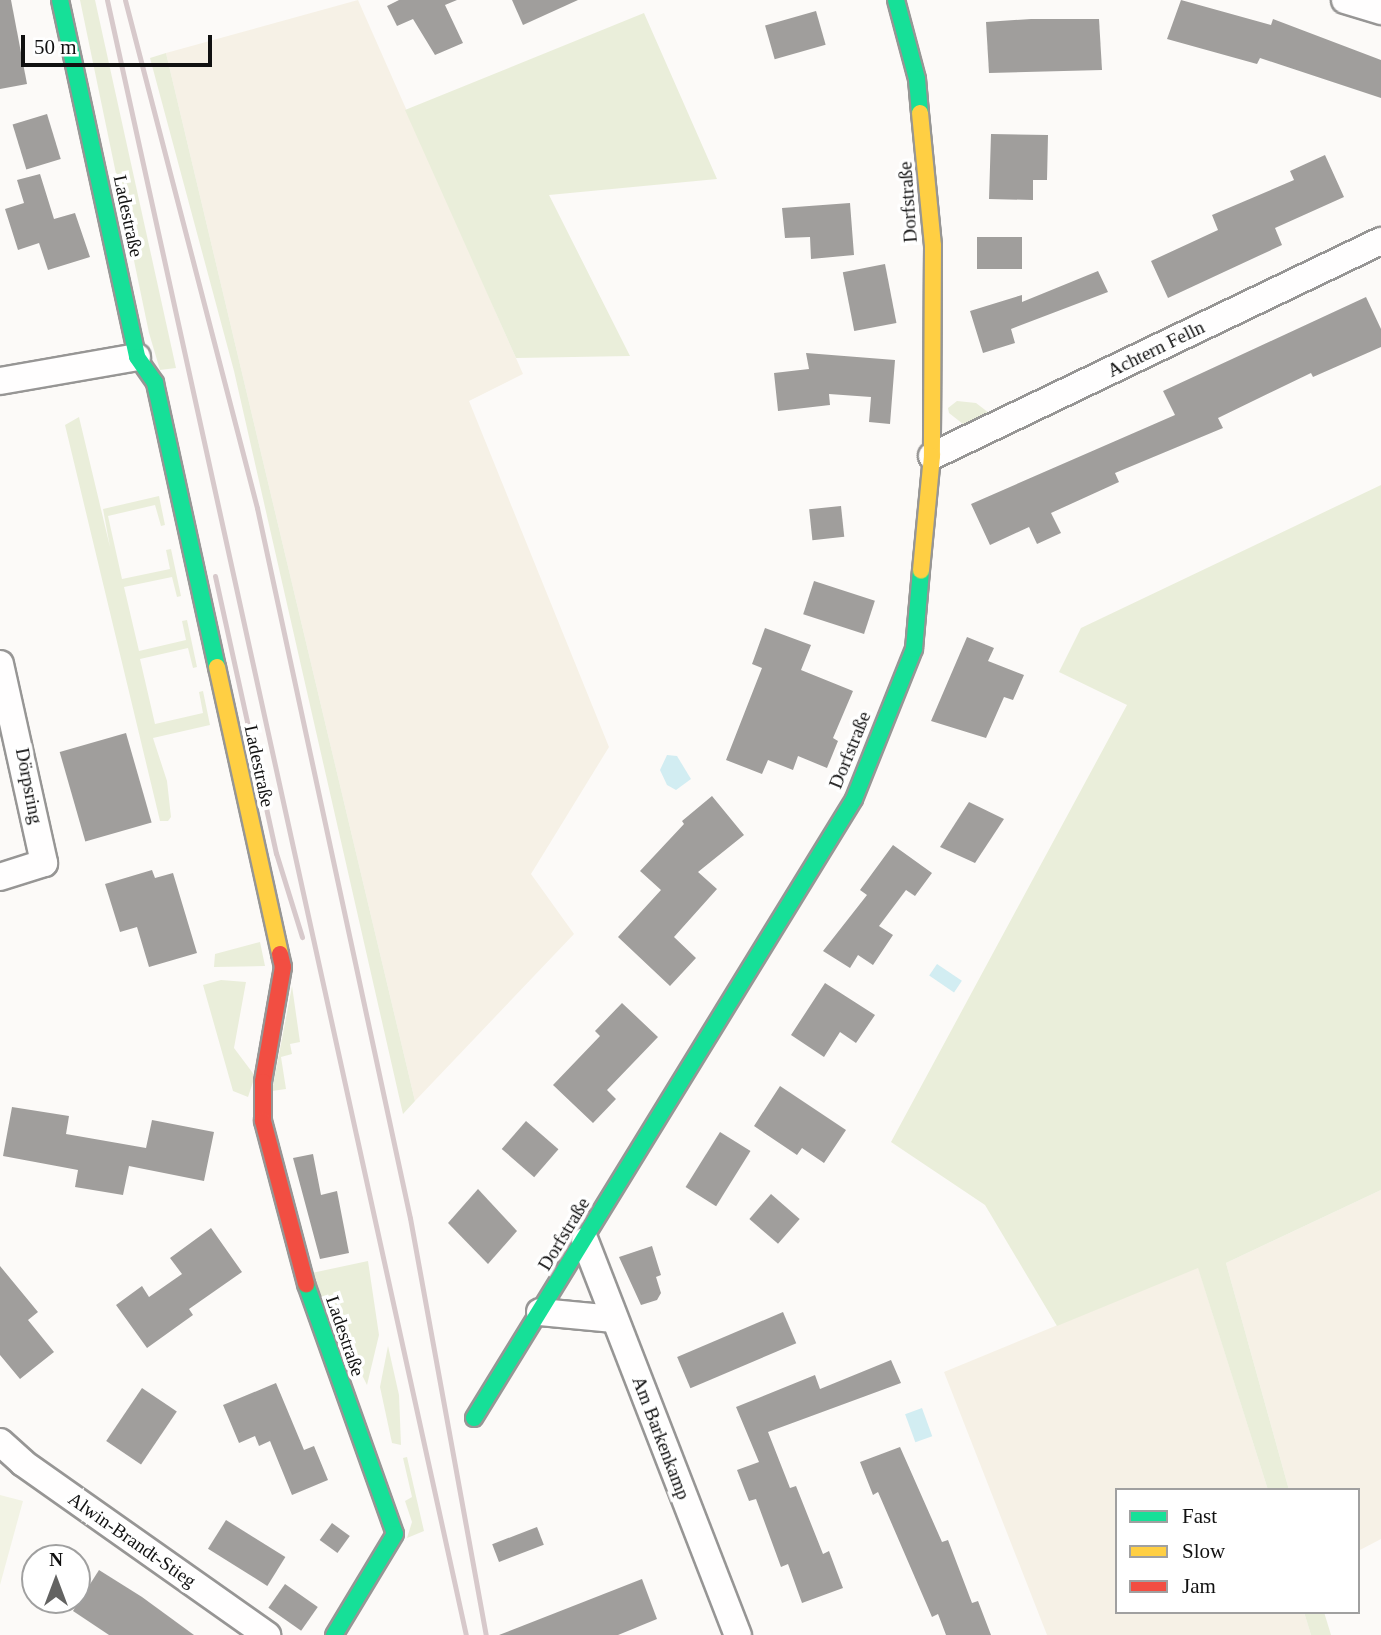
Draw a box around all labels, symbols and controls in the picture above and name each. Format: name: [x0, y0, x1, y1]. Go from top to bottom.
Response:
scale bar: [24, 21, 215, 65]
text: 50 m: [34, 35, 77, 59]
street label: Dorfstraße: [894, 161, 922, 243]
street label: Ladestraße: [108, 173, 148, 259]
street label: Achtern Felln: [1104, 316, 1208, 382]
street label: Dorfstraße: [824, 708, 876, 792]
street label: Ladestraße: [239, 723, 279, 809]
street label: Dörpsring: [10, 746, 48, 826]
street label: Dorfstraße: [533, 1193, 595, 1275]
street label: Ladestraße: [321, 1293, 369, 1379]
street label: Am Barkenkamp: [627, 1373, 695, 1503]
street label: Alwin-Brandt-Stieg: [64, 1487, 200, 1593]
legend: [1115, 1488, 1360, 1614]
text: Fast: [1182, 1504, 1217, 1528]
text: Slow: [1182, 1539, 1225, 1563]
north arrow: [21, 1544, 91, 1614]
text: N: [49, 1549, 63, 1570]
text: Jam: [1182, 1574, 1216, 1598]

